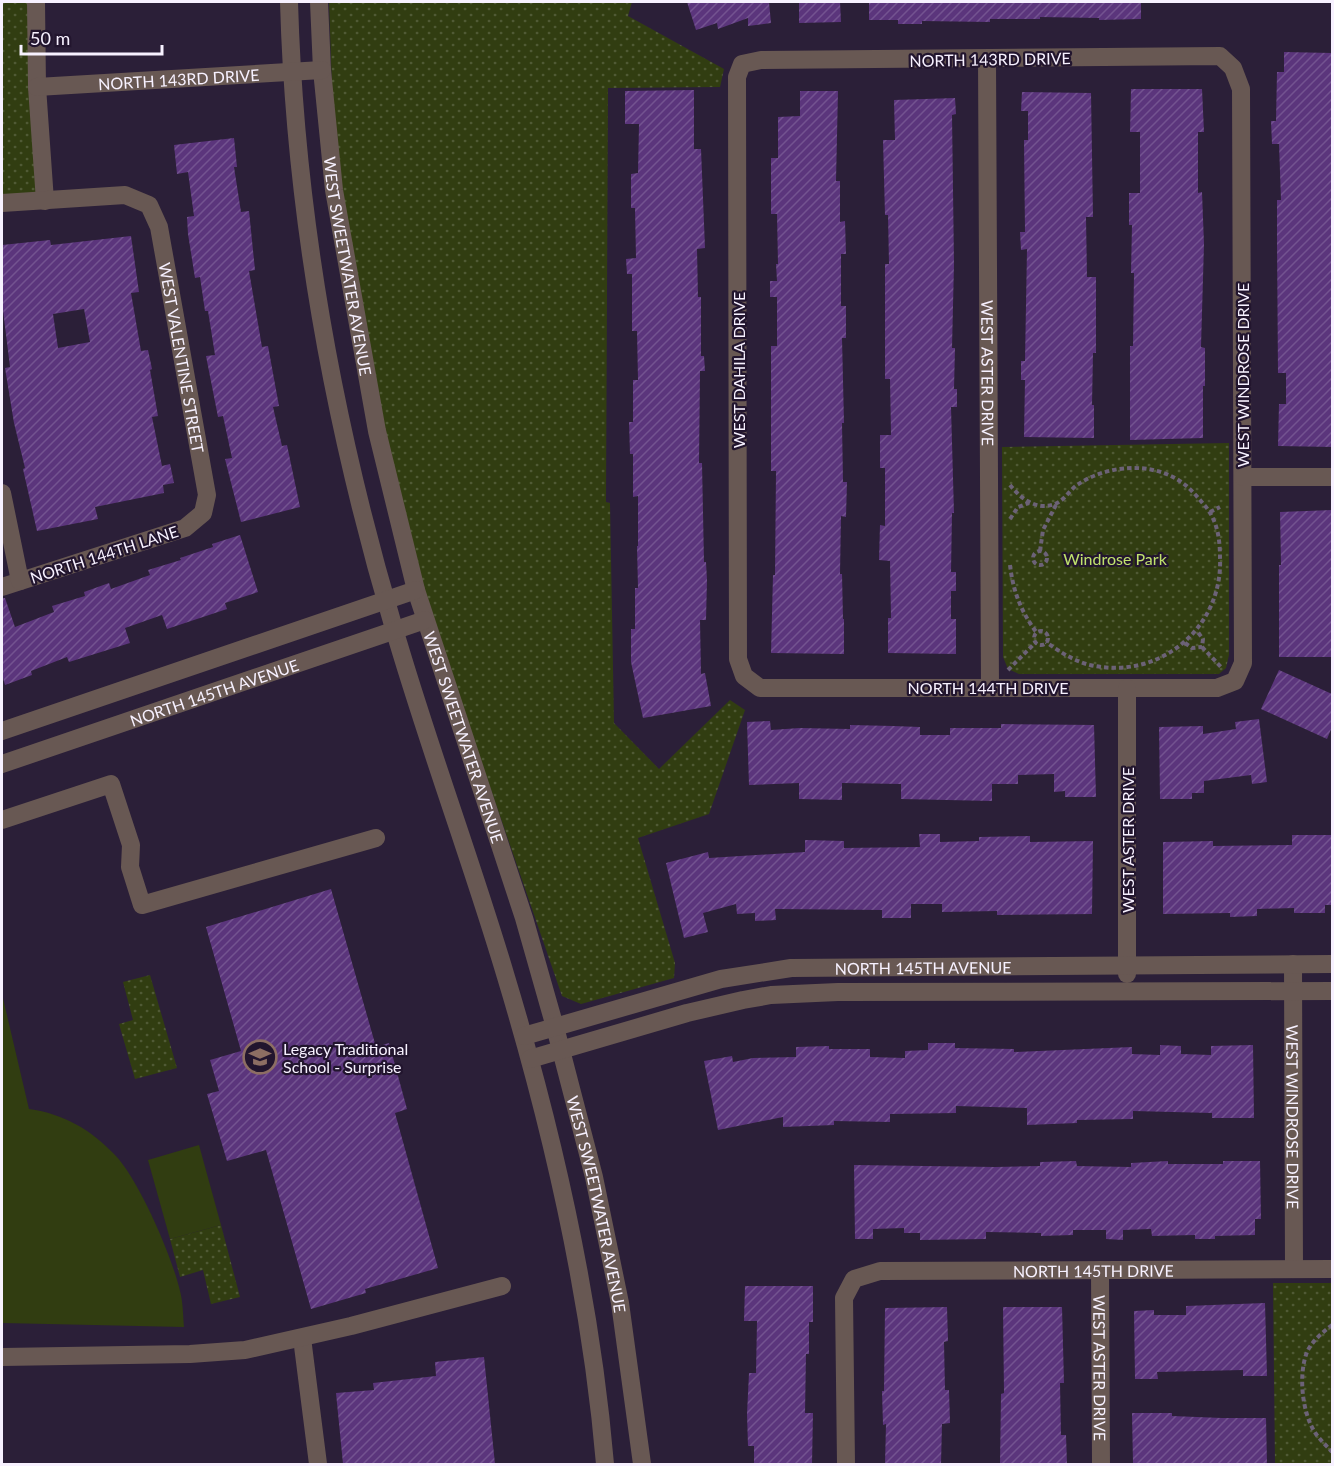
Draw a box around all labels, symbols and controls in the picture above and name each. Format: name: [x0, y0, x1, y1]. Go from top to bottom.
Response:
scale bar: [21, 18, 162, 56]
text: 50 m: [30, 27, 70, 49]
street label: NORTH 143RD DRIVE: [909, 48, 1071, 70]
street label: NORTH 143RD DRIVE: [98, 64, 260, 93]
street label: WEST SWEETWATER AVENUE: [321, 156, 376, 377]
street label: WEST VALENTINE STREET: [156, 261, 209, 455]
street label: WEST WINDROSE DRIVE: [1233, 283, 1252, 467]
street label: WEST DAHILA DRIVE: [729, 292, 748, 448]
street label: WEST ASTER DRIVE: [979, 300, 998, 446]
street label: NORTH 144TH LANE: [28, 521, 180, 587]
park label: Windrose Park: [1063, 549, 1168, 568]
street label: WEST SWEETWATER AVENUE: [421, 629, 508, 845]
street label: NORTH 145TH AVENUE: [127, 654, 301, 729]
street label: NORTH 144TH DRIVE: [908, 678, 1068, 697]
street label: WEST ASTER DRIVE: [1118, 767, 1137, 913]
street label: NORTH 145TH AVENUE: [835, 957, 1012, 977]
street label: WEST WINDROSE DRIVE: [1284, 1025, 1303, 1209]
school or university icon: Legacy Traditional School - Surprise: [242, 1039, 278, 1075]
place label: Legacy Traditional School - Surprise: [283, 1039, 408, 1076]
street label: WEST SWEETWATER AVENUE: [564, 1093, 631, 1314]
street label: NORTH 145TH DRIVE: [1013, 1260, 1174, 1280]
street label: WEST ASTER DRIVE: [1091, 1295, 1110, 1441]

